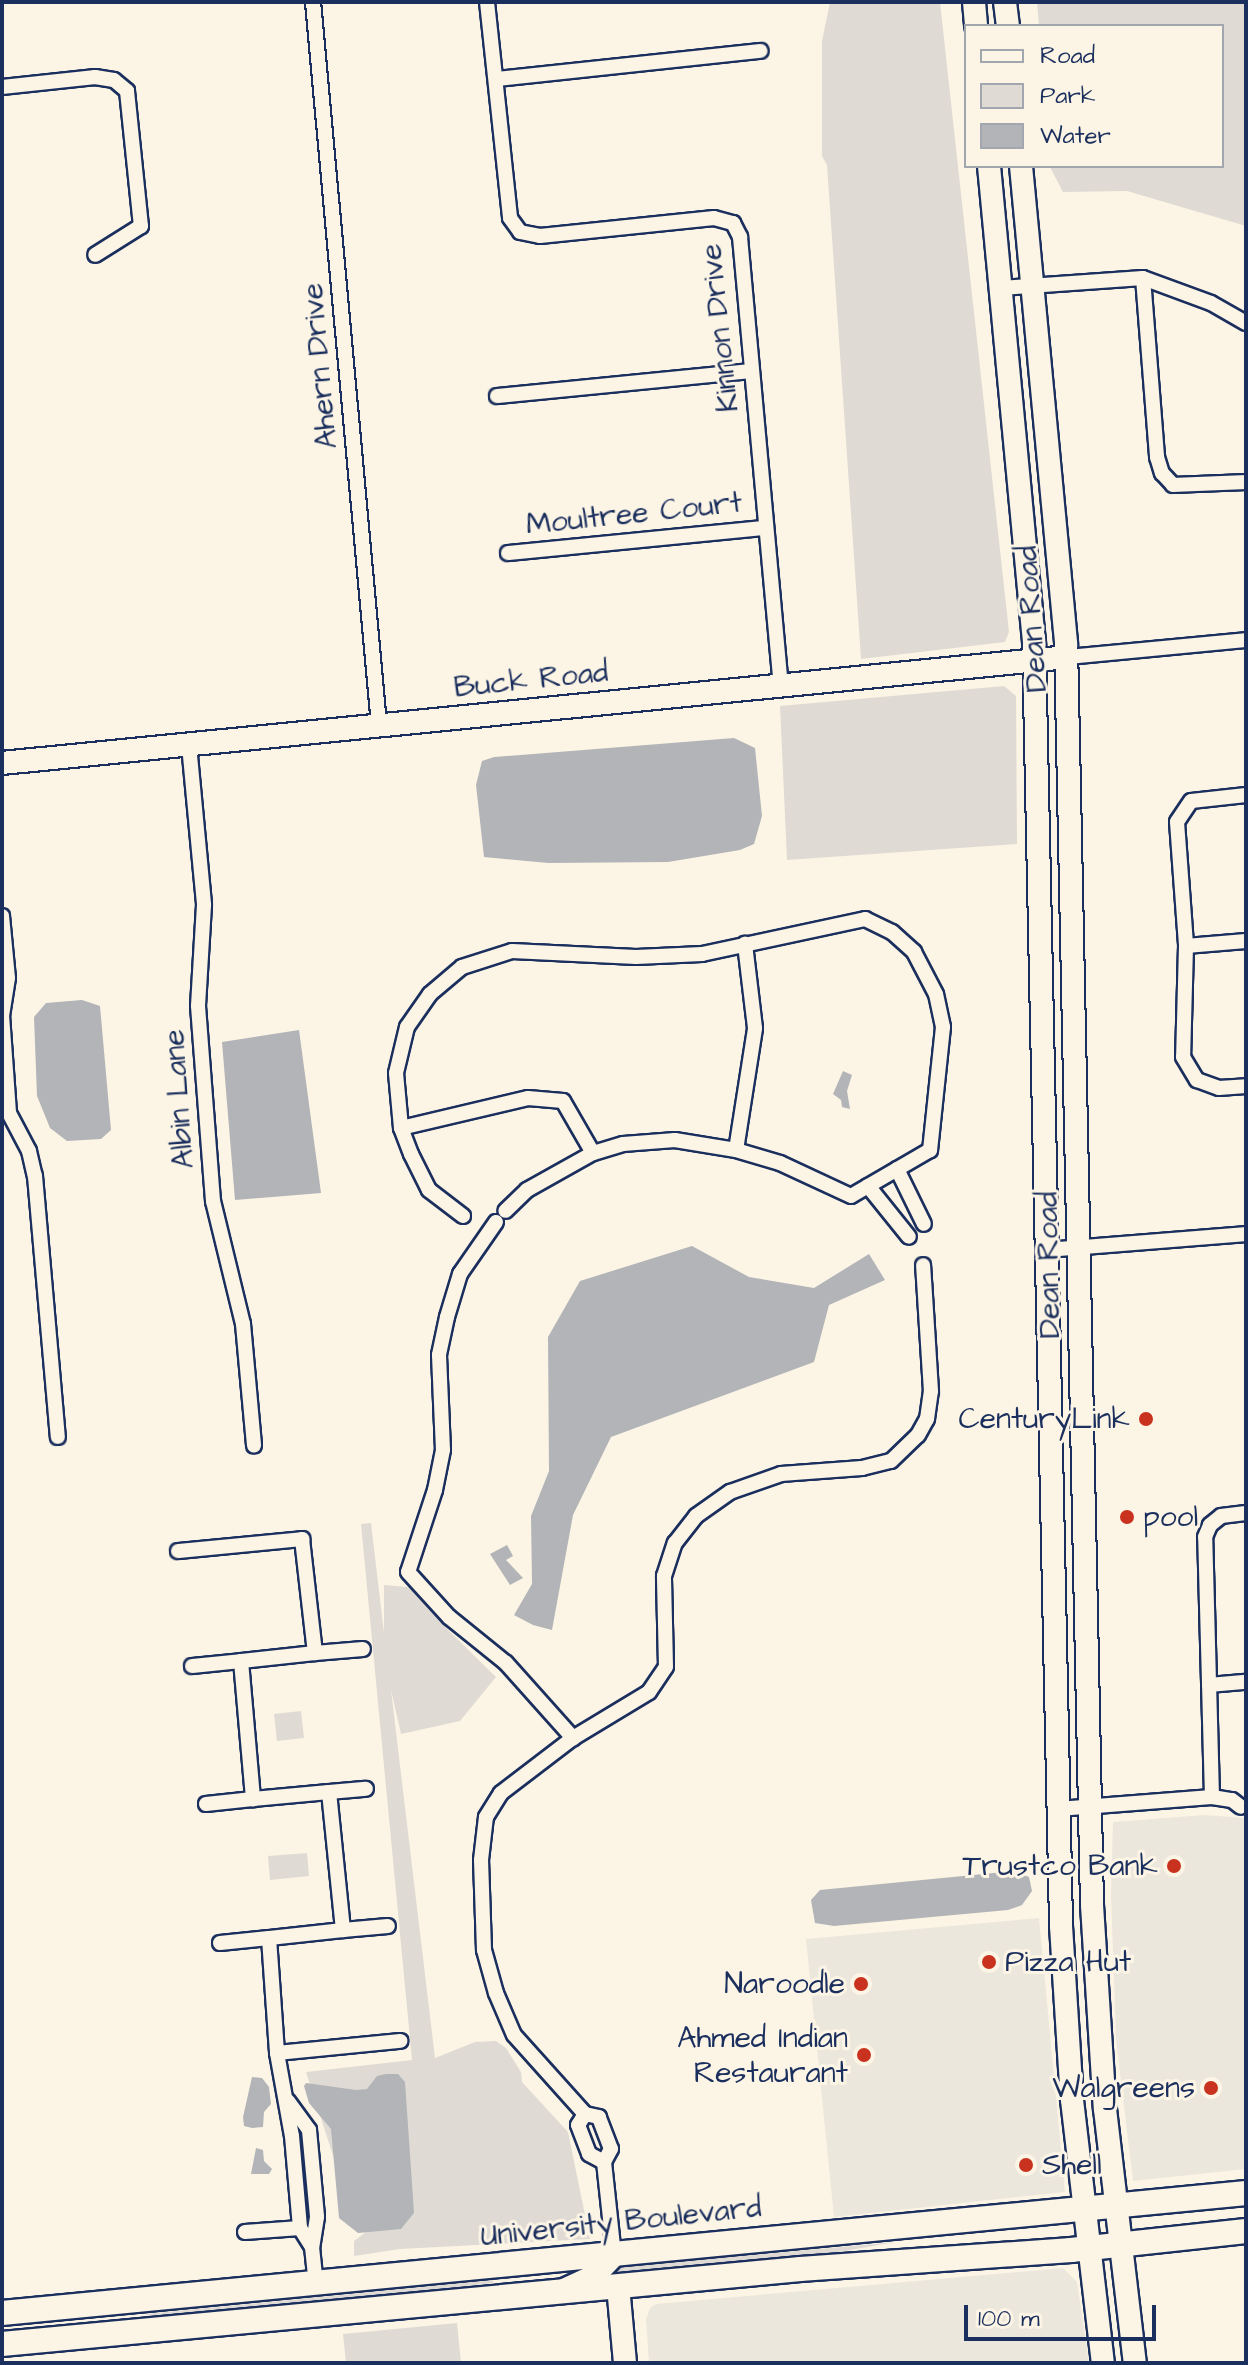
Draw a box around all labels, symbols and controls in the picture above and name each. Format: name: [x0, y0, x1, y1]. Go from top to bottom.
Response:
legend: [964, 24, 1224, 168]
text: Road: [1040, 39, 1095, 73]
text: Park: [1040, 79, 1096, 113]
text: Water: [1040, 119, 1111, 153]
street label: Kinnon Drive: [693, 242, 747, 414]
street label: Ahern Drive: [295, 282, 345, 450]
street label: Moultree Court: [524, 485, 744, 543]
street label: Dean Road: [1009, 544, 1055, 694]
street label: Buck Road: [452, 654, 610, 706]
street label: Albin Lane: [156, 1028, 202, 1170]
street label: Dean Road: [1030, 1191, 1068, 1339]
place label: CenturyLink: [958, 1401, 1130, 1437]
marker: CenturyLink: [1137, 1410, 1155, 1428]
place label: pool: [1143, 1499, 1198, 1535]
marker: pool: [1118, 1508, 1136, 1526]
place label: Trustco Bank: [962, 1848, 1158, 1884]
marker: Trustco Bank: [1165, 1857, 1183, 1875]
place label: Pizza Hut: [1005, 1944, 1131, 1980]
marker: Pizza Hut: [980, 1953, 998, 1971]
place label: Naroodle: [724, 1966, 845, 2002]
marker: Naroodle: [852, 1975, 870, 1993]
place label: Ahmed Indian Restaurant: [677, 2020, 848, 2090]
marker: Ahmed Indian Restaurant: [855, 2046, 873, 2064]
place label: Walgreens: [1052, 2070, 1195, 2106]
marker: Walgreens: [1202, 2079, 1220, 2097]
place label: Shell: [1042, 2147, 1102, 2183]
marker: Shell: [1017, 2156, 1035, 2174]
street label: University Boulevard: [479, 2189, 763, 2255]
scale bar: [968, 2289, 1160, 2339]
text: 100 m: [978, 2302, 1040, 2336]

